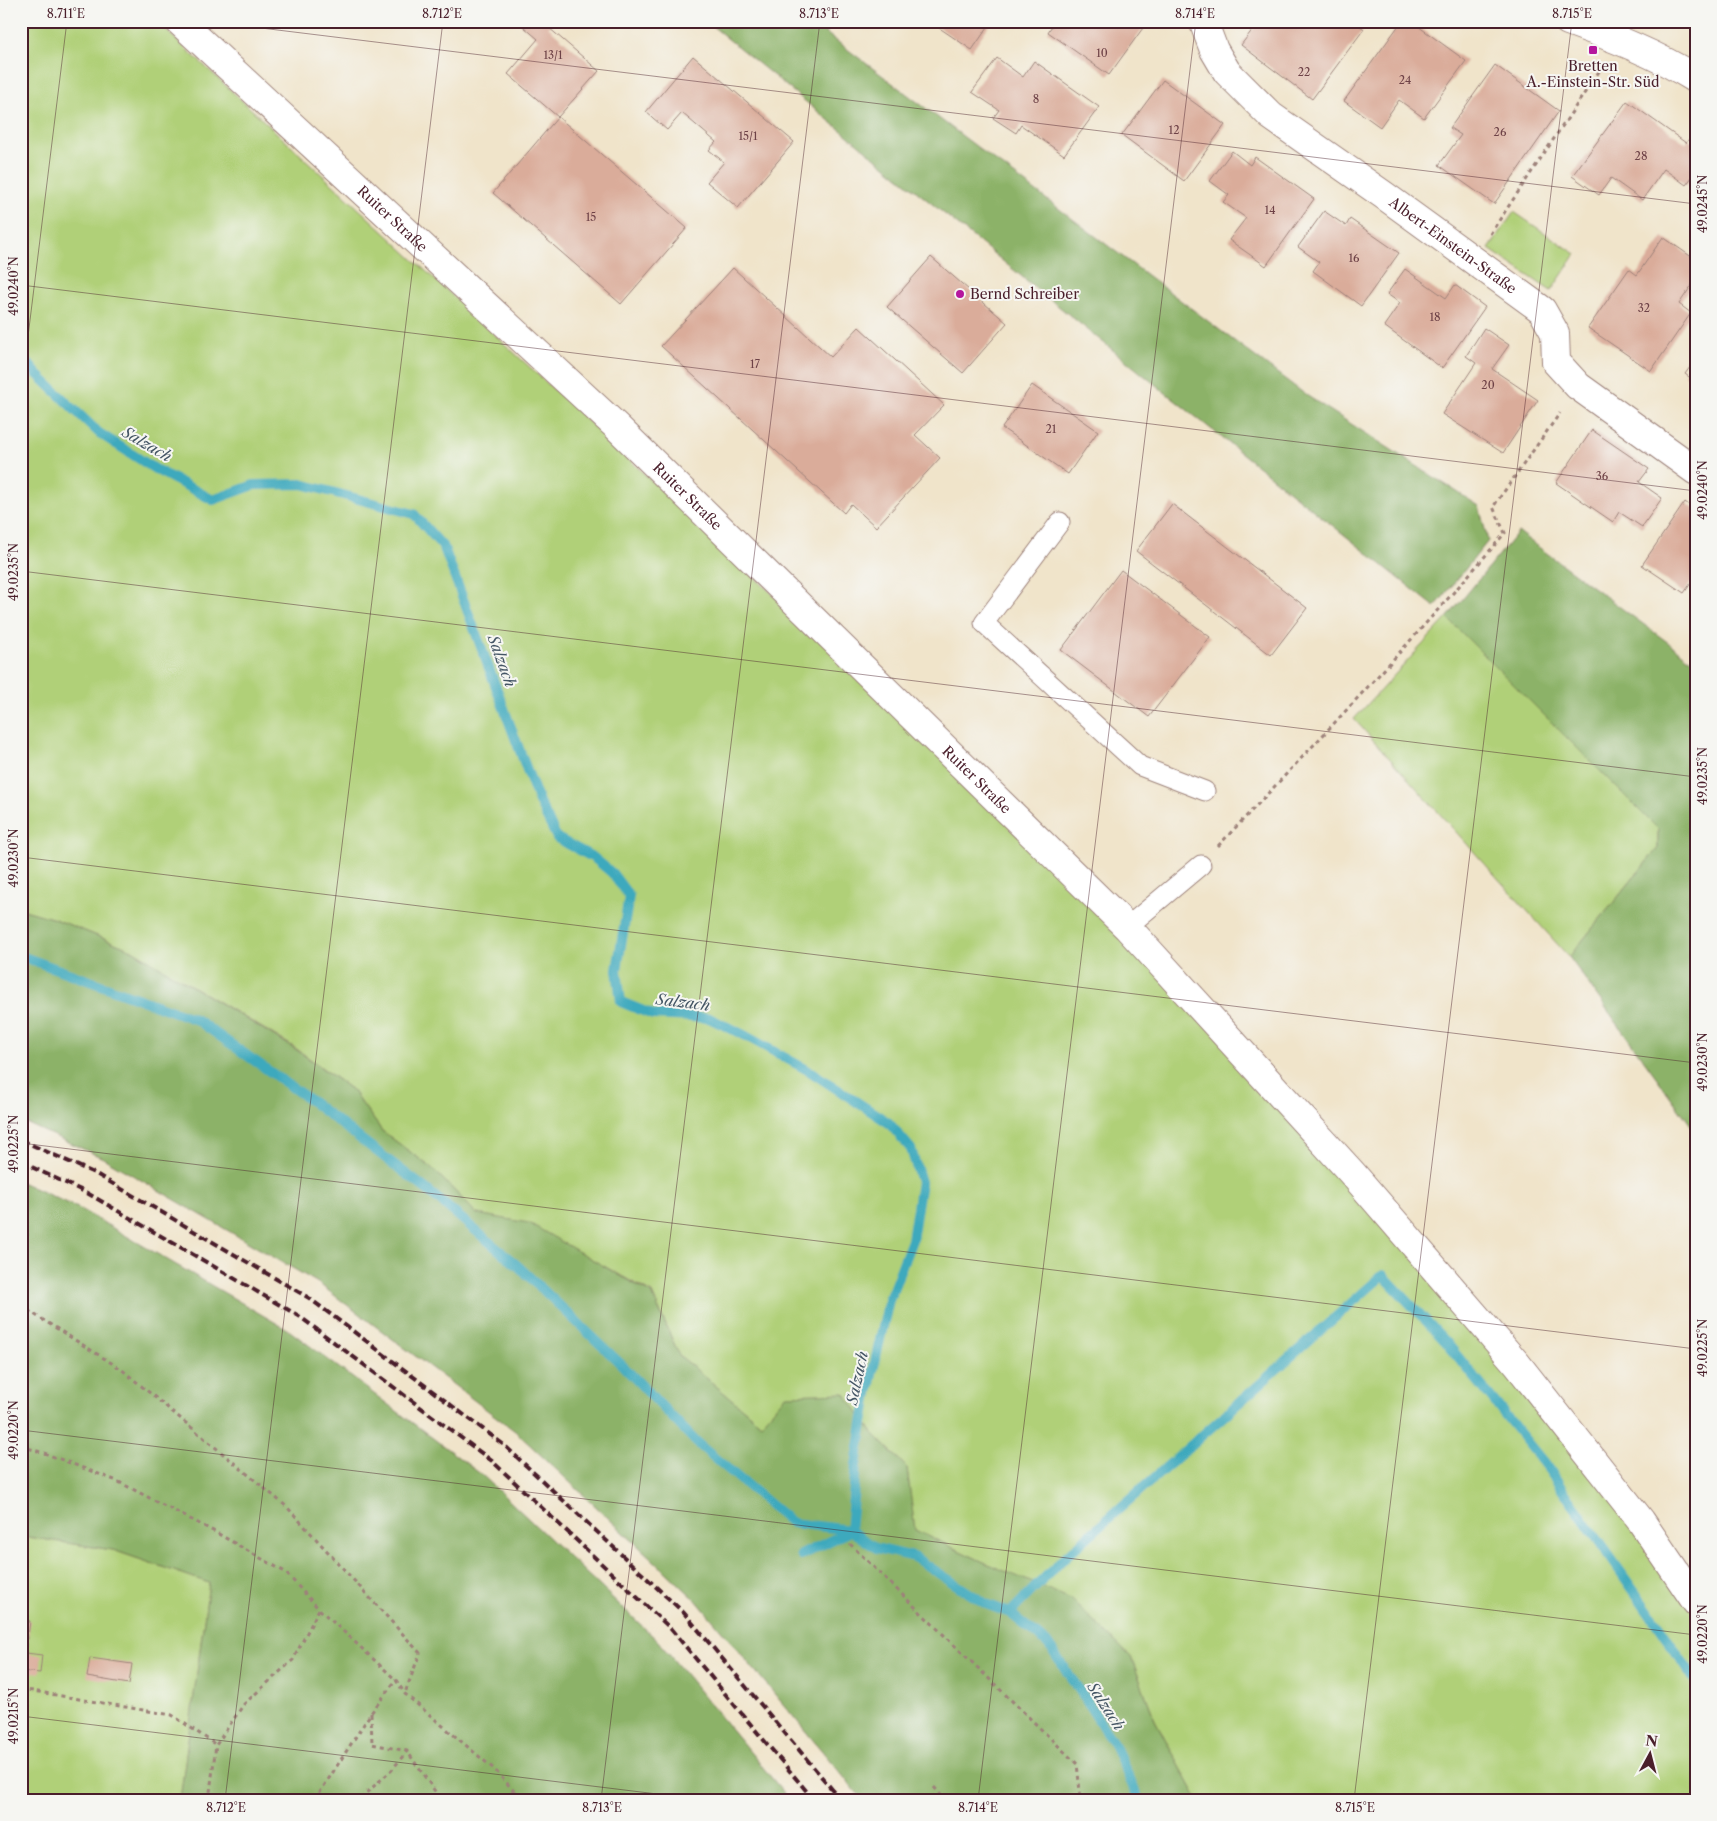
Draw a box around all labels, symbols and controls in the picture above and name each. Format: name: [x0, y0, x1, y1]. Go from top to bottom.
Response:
text: 8.711°E: [47, 6, 85, 21]
text: 8.712°E: [422, 6, 462, 21]
text: 8.713°E: [799, 6, 839, 21]
text: 8.714°E: [1175, 6, 1215, 21]
text: 8.715°E: [1552, 6, 1592, 21]
marker: Bretten A.-Einstein-Str. Süd: [1587, 44, 1599, 56]
house number: 10: [1096, 46, 1108, 60]
house number: 13/1: [543, 48, 563, 62]
place label: Bretten A.-Einstein-Str. Süd: [1526, 57, 1660, 91]
house number: 22: [1298, 65, 1310, 79]
house number: 24: [1399, 73, 1411, 87]
house number: 8: [1033, 92, 1039, 106]
house number: 12: [1169, 123, 1179, 137]
house number: 26: [1494, 125, 1507, 139]
house number: 15/1: [738, 129, 758, 143]
house number: 28: [1635, 149, 1647, 163]
text: 49.0245°N: [1695, 175, 1710, 233]
street label: Ruiter Straße: [354, 182, 431, 256]
street label: Albert-Einstein-Straße: [1385, 192, 1520, 298]
house number: 14: [1265, 203, 1275, 217]
house number: 15: [586, 210, 596, 224]
house number: 16: [1348, 251, 1360, 265]
text: 49.0240°N: [6, 256, 21, 316]
place label: Bernd Schreiber: [970, 285, 1079, 303]
marker: Bernd Schreiber: [954, 288, 966, 300]
house number: 32: [1638, 301, 1650, 315]
house number: 18: [1429, 310, 1441, 324]
house number: 17: [750, 357, 761, 371]
house number: 20: [1481, 378, 1495, 392]
water label: Salzach: [118, 422, 175, 466]
house number: 21: [1046, 422, 1057, 436]
street label: Ruiter Straße: [649, 458, 726, 534]
text: 49.0240°N: [1695, 460, 1710, 520]
house number: 36: [1596, 469, 1609, 483]
text: 49.0235°N: [6, 543, 21, 601]
water label: Salzach: [484, 631, 520, 690]
street label: Ruiter Straße: [939, 742, 1015, 818]
text: 49.0235°N: [1695, 747, 1710, 805]
text: 49.0230°N: [6, 828, 21, 887]
water label: Salzach: [654, 989, 711, 1015]
text: 49.0230°N: [1695, 1032, 1710, 1091]
text: 49.0225°N: [6, 1115, 21, 1173]
text: 49.0225°N: [1695, 1319, 1710, 1377]
water label: Salzach: [842, 1350, 872, 1407]
text: 49.0220°N: [6, 1400, 21, 1460]
text: 49.0220°N: [1695, 1604, 1710, 1664]
water label: Salzach: [1083, 1677, 1129, 1734]
text: 49.0215°N: [6, 1688, 21, 1744]
north arrow: [1624, 1728, 1674, 1778]
text: N: [1644, 1731, 1659, 1751]
text: 8.712°E: [206, 1800, 246, 1815]
text: 8.713°E: [582, 1800, 622, 1815]
text: 8.714°E: [958, 1800, 998, 1815]
text: 8.715°E: [1335, 1800, 1375, 1815]

